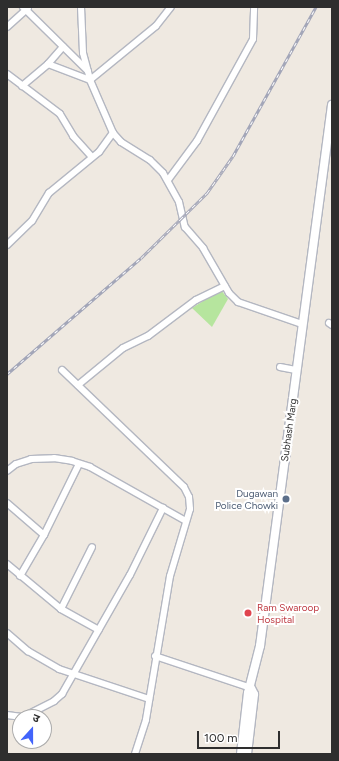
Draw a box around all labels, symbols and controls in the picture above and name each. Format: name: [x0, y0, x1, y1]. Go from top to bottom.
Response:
street label: Subhash Marg: [279, 398, 299, 462]
place label: Dugawan Police Chowki: [215, 487, 278, 510]
marker: Dugawan Police Chowki: [281, 494, 291, 504]
place label: Ram Swaroop Hospital: [257, 601, 319, 624]
marker: Ram Swaroop Hospital: [242, 607, 254, 619]
north arrow: [12, 709, 52, 749]
text: उ: [31, 711, 41, 725]
scale bar: [199, 723, 282, 749]
text: 100 m: [204, 731, 238, 745]

